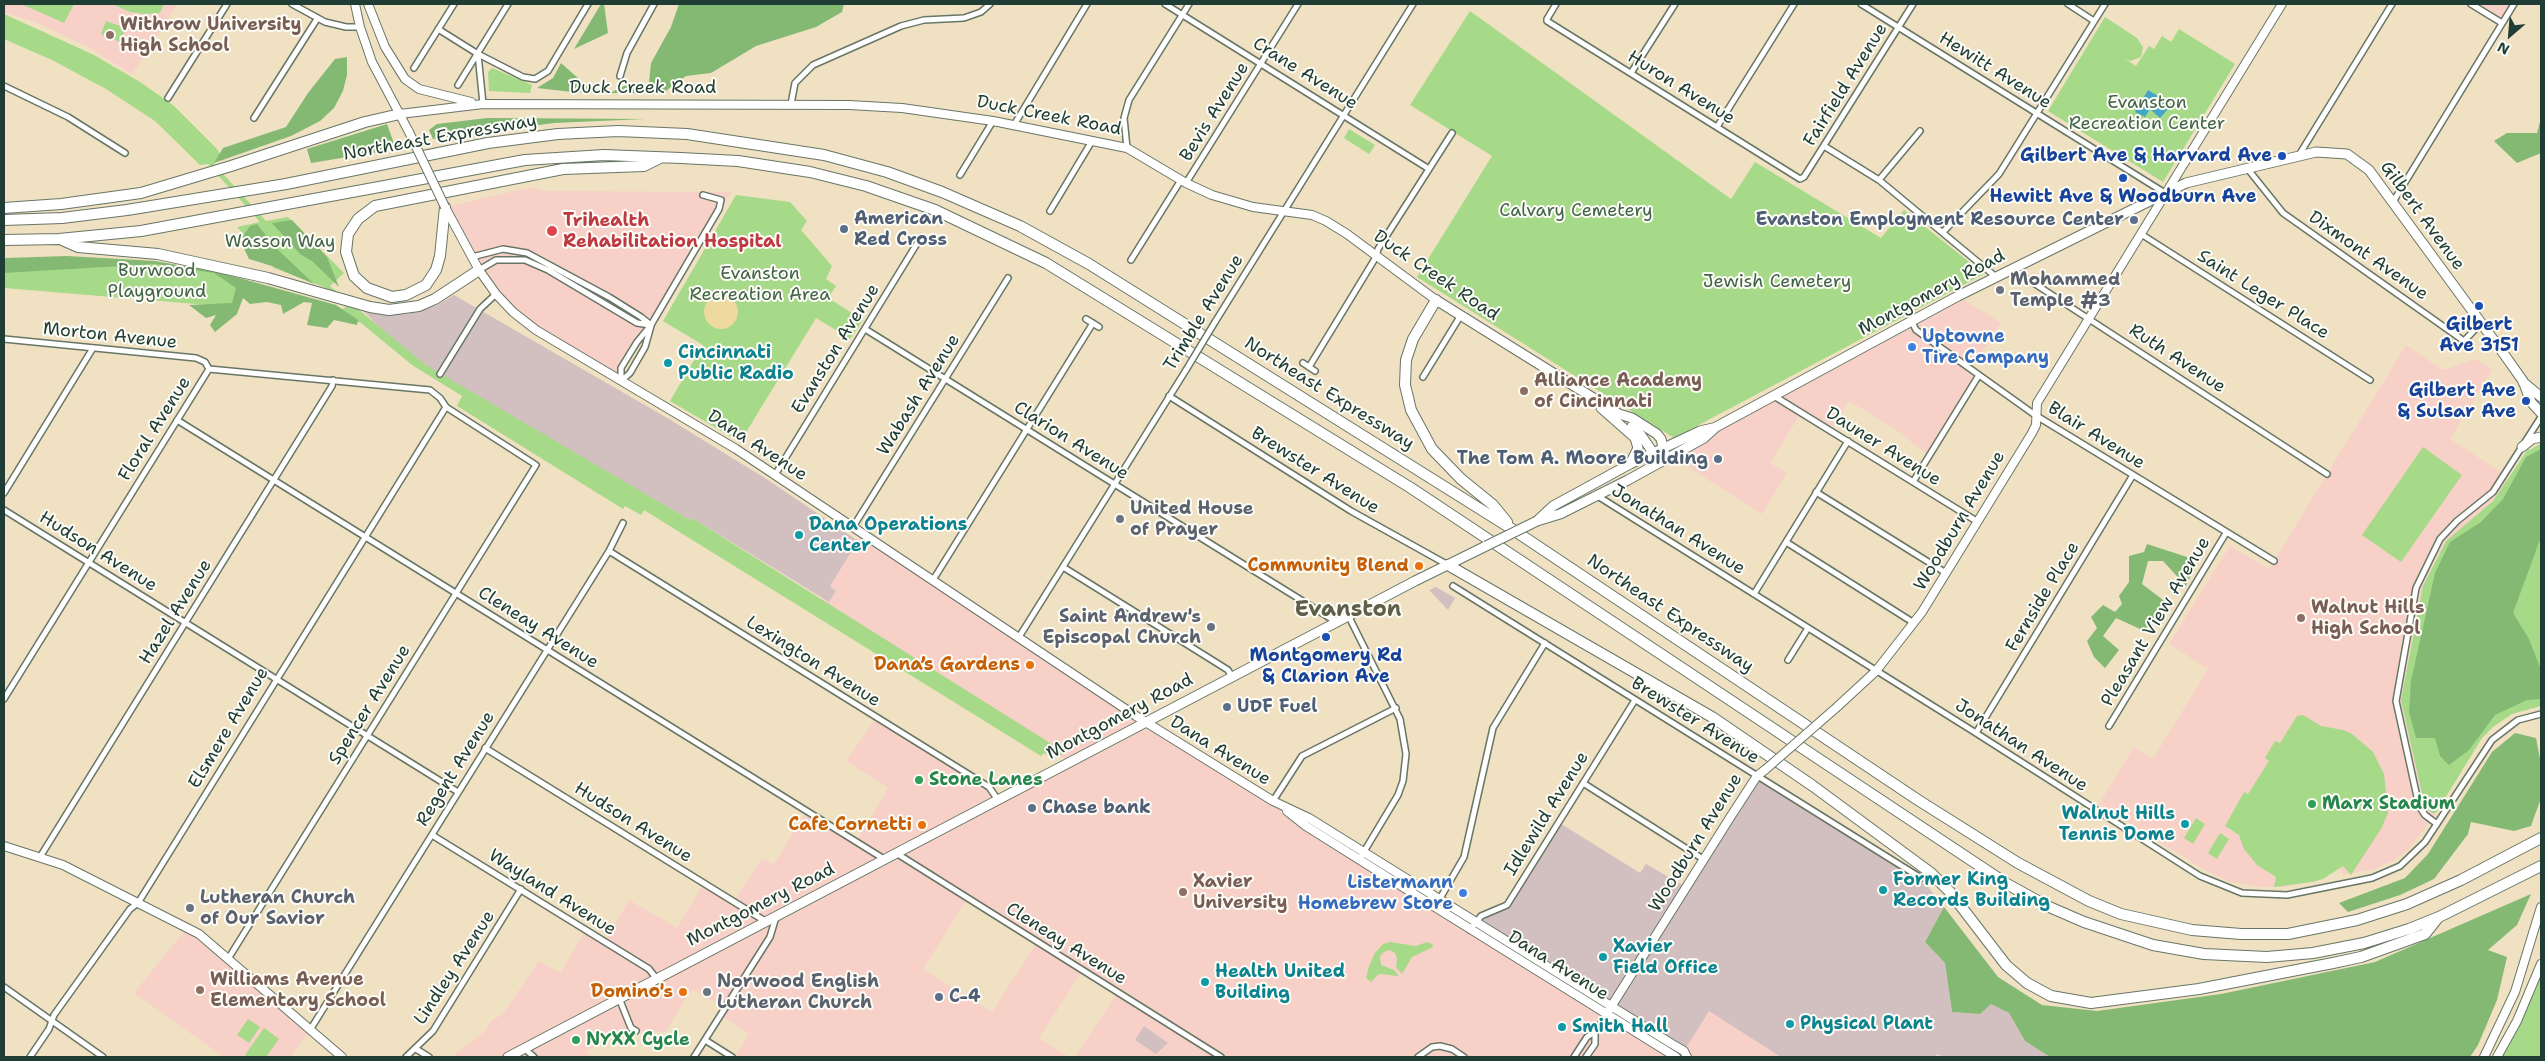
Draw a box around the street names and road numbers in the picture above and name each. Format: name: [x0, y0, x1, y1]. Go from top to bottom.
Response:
street label: Fairfield Avenue: [1799, 19, 1893, 151]
street label: Hewitt Avenue: [1935, 28, 2055, 114]
street label: Crane Avenue: [1249, 33, 1361, 115]
street label: Huron Avenue: [1623, 46, 1739, 130]
street label: Bevis Avenue: [1176, 58, 1254, 166]
street label: Duck Creek Road: [569, 77, 717, 99]
street label: Duck Creek Road: [975, 91, 1123, 141]
street label: Northeast Expressway: [341, 110, 539, 166]
street label: Gilbert Avenue: [2375, 157, 2469, 275]
street label: Dixmont Avenue: [2304, 207, 2432, 305]
street label: Duck Creek Road: [1369, 226, 1503, 326]
street label: Montgomery Road: [1855, 245, 2009, 341]
street label: Saint Leger Place: [2193, 246, 2333, 344]
street label: Trimble Avenue: [1160, 251, 1248, 375]
street label: Evanston Avenue: [787, 280, 885, 418]
street label: Morton Avenue: [42, 318, 178, 354]
street label: Ruth Avenue: [2125, 320, 2229, 398]
street label: Wabash Avenue: [873, 330, 965, 460]
street label: Northeast Expressway: [1240, 333, 1418, 455]
street label: Floral Avenue: [114, 373, 196, 485]
street label: Clarion Avenue: [1010, 397, 1132, 485]
street label: Blair Avenue: [2043, 398, 2149, 474]
street label: Dauner Avenue: [1821, 403, 1945, 491]
street label: Dana Avenue: [703, 406, 811, 486]
street label: Brewster Avenue: [1247, 423, 1383, 519]
street label: Woodburn Avenue: [1910, 447, 2010, 595]
street label: Jonathan Avenue: [1607, 480, 1749, 580]
street label: Hudson Avenue: [35, 507, 161, 597]
street label: Pleasant View Avenue: [2097, 533, 2215, 711]
street label: Fernside Place: [2002, 538, 2084, 656]
street label: Northeast Expressway: [1583, 550, 1757, 678]
street label: Hazel Avenue: [135, 556, 217, 668]
street label: Cleneay Avenue: [474, 582, 602, 674]
street label: Lexington Avenue: [742, 612, 884, 712]
street label: Spencer Avenue: [324, 641, 416, 769]
street label: Elsmere Avenue: [184, 663, 274, 793]
street label: Montgomery Road: [1043, 669, 1197, 765]
street label: Brewster Avenue: [1627, 673, 1763, 769]
street label: Jonathan Avenue: [1951, 695, 2091, 797]
street label: Regent Avenue: [412, 708, 500, 830]
street label: Dana Avenue: [1166, 712, 1274, 790]
street label: Idlewild Avenue: [1500, 748, 1594, 880]
street label: Woodburn Avenue: [1645, 770, 1747, 916]
street label: Hudson Avenue: [570, 778, 696, 868]
street label: Wayland Avenue: [484, 845, 620, 941]
street label: Montgomery Road: [684, 858, 838, 952]
street label: Cleneay Avenue: [1002, 898, 1130, 990]
street label: Lindley Avenue: [410, 907, 500, 1029]
street label: Dana Avenue: [1504, 927, 1612, 1005]

